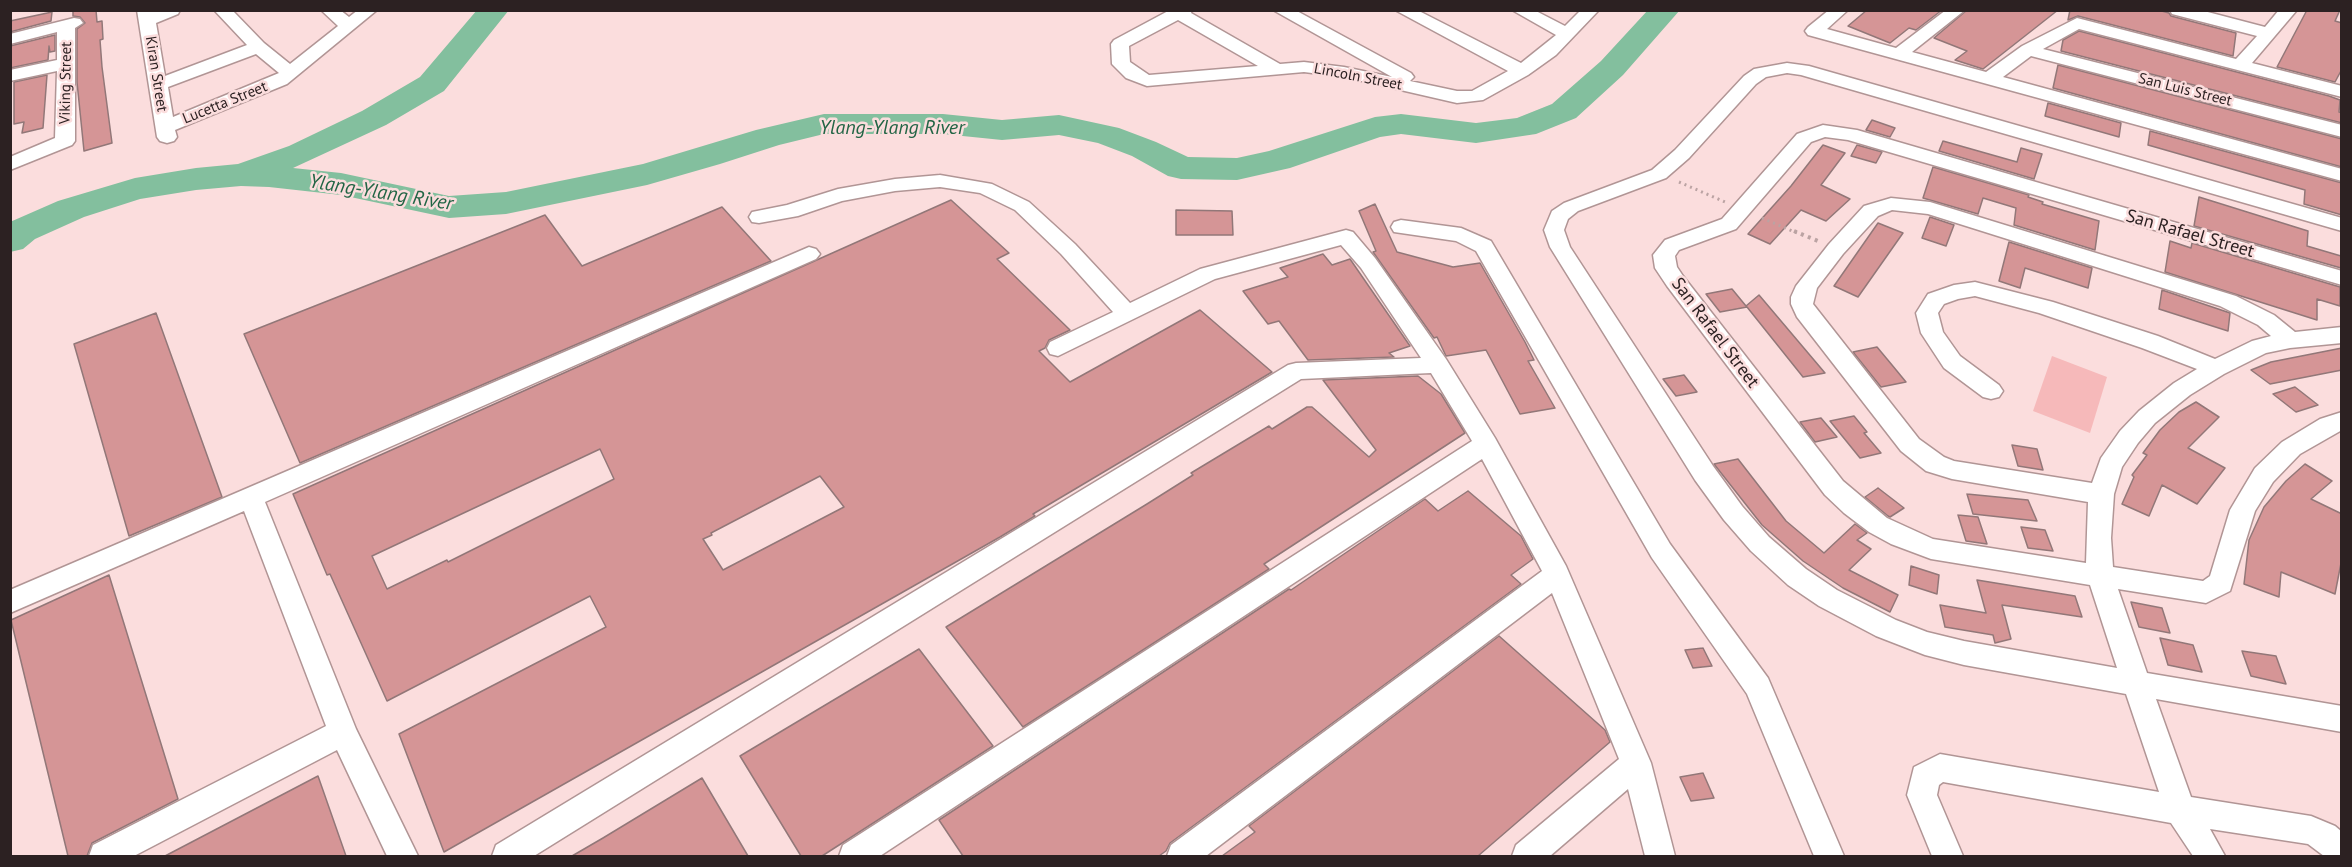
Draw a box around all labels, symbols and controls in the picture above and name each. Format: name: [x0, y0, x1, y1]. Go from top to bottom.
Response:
street label: Kiran Street: [141, 35, 171, 113]
street label: Viking Street: [56, 42, 76, 124]
street label: Lincoln Street: [1312, 60, 1404, 94]
street label: San Luis Street: [2136, 70, 2234, 110]
street label: Lucetta Street: [180, 78, 270, 128]
water label: Ylang-Ylang River: [819, 116, 965, 140]
water label: Ylang-Ylang River: [307, 170, 455, 216]
street label: San Rafael Street: [2123, 205, 2257, 263]
street label: San Rafael Street: [1667, 274, 1763, 392]

